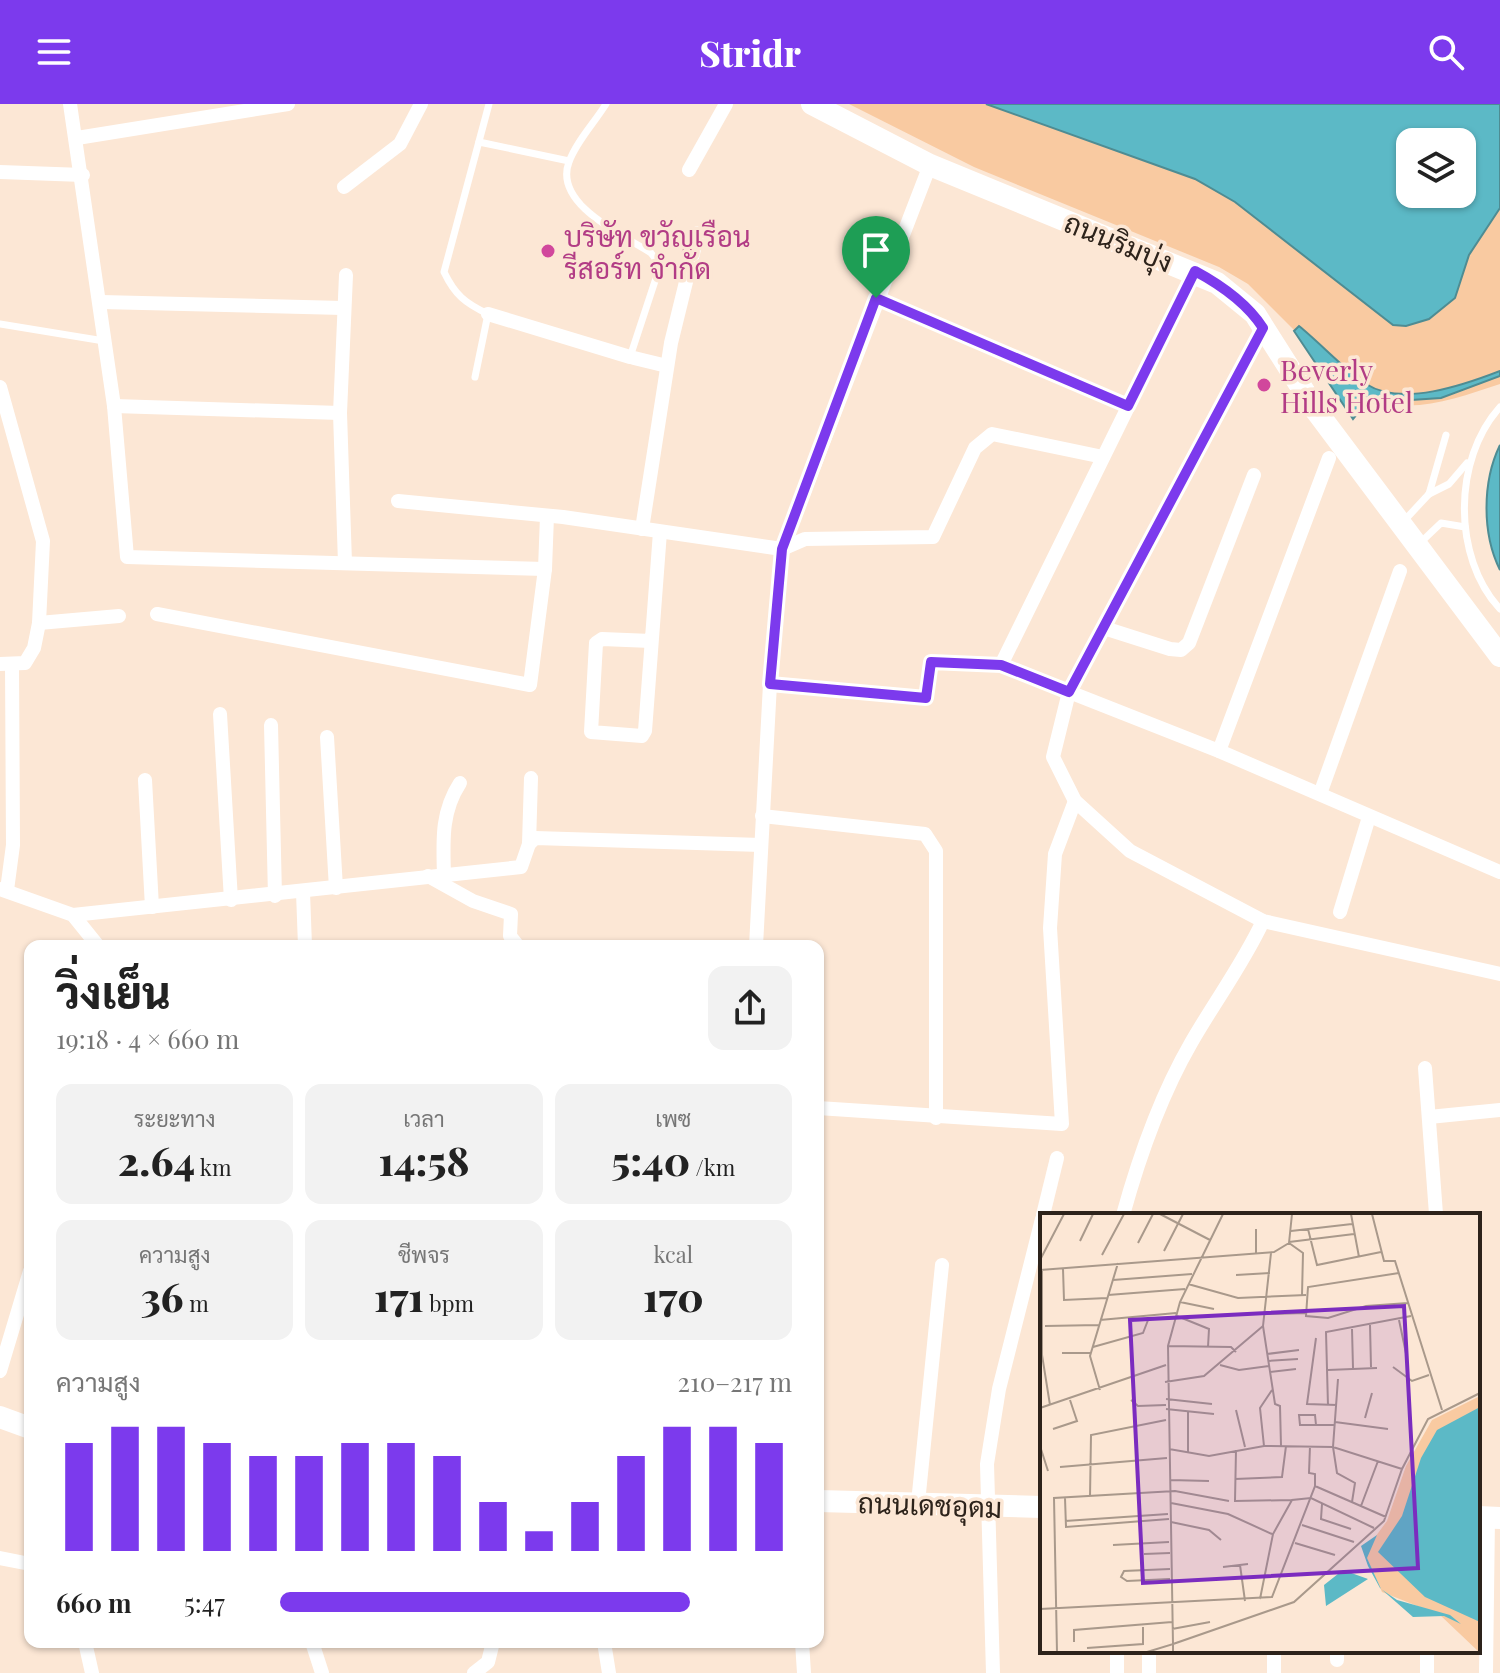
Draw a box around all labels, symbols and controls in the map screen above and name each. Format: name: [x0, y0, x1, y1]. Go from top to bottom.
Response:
text: Stridr: [699, 28, 801, 76]
icon: menu: [32, 30, 76, 74]
icon: search: [1424, 30, 1468, 74]
map controls: [1396, 128, 1476, 208]
button: layers: [1396, 128, 1476, 208]
street label: ถนนริมบุ่ง: [1058, 203, 1179, 282]
pin: [842, 216, 910, 298]
place label: บริษัท ขวัญเรือน รีสอร์ท จำกัด: [563, 217, 751, 286]
icon: arrive: [854, 228, 898, 272]
marker: บริษัท ขวัญเรือน รีสอร์ท จำกัด: [539, 242, 557, 260]
place label: Beverly Hills Hotel: [1280, 351, 1413, 420]
marker: Beverly Hills Hotel: [1255, 376, 1273, 394]
text: วิ่งเย็น: [56, 961, 171, 1020]
button: share: [708, 966, 792, 1050]
text: 19:18 · 4 × 660 m: [56, 1021, 239, 1056]
text: ระยะทาง: [134, 1103, 216, 1133]
text: เวลา: [403, 1103, 445, 1133]
text: เพซ: [655, 1103, 691, 1133]
text: 2.64: [118, 1133, 195, 1186]
text: 14:58: [379, 1133, 469, 1186]
text: 5:40: [611, 1133, 690, 1186]
text: km: [195, 1152, 231, 1182]
text: /km: [690, 1152, 735, 1182]
inset map: [1040, 1213, 1480, 1653]
text: ความสูง: [139, 1239, 210, 1269]
text: ชีพจร: [398, 1239, 450, 1269]
text: kcal: [654, 1239, 693, 1269]
text: 36: [141, 1269, 184, 1322]
text: 171: [374, 1269, 424, 1322]
text: 170: [643, 1269, 704, 1322]
text: m: [184, 1288, 209, 1318]
text: bpm: [424, 1288, 474, 1318]
text: ความสูง: [56, 1364, 140, 1399]
text: 210–217 m: [678, 1364, 792, 1399]
street label: ถนนเดชอุดม: [857, 1483, 1003, 1528]
text: 660 m: [56, 1585, 132, 1620]
text: 5:47: [184, 1585, 225, 1620]

